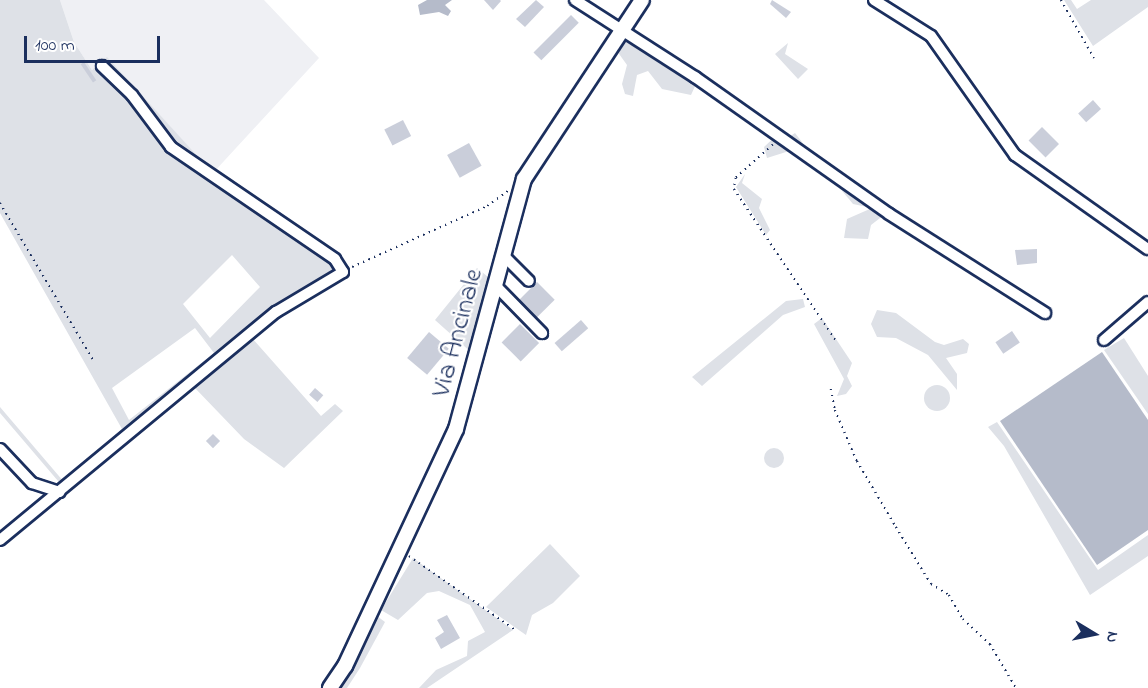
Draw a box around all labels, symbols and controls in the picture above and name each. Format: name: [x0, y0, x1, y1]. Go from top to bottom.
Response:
scale bar: [27, 24, 164, 62]
text: 100 m: [35, 33, 75, 59]
street label: Via Ancinale: [425, 265, 491, 401]
north arrow: [1064, 604, 1124, 664]
text: N: [1099, 630, 1124, 645]

